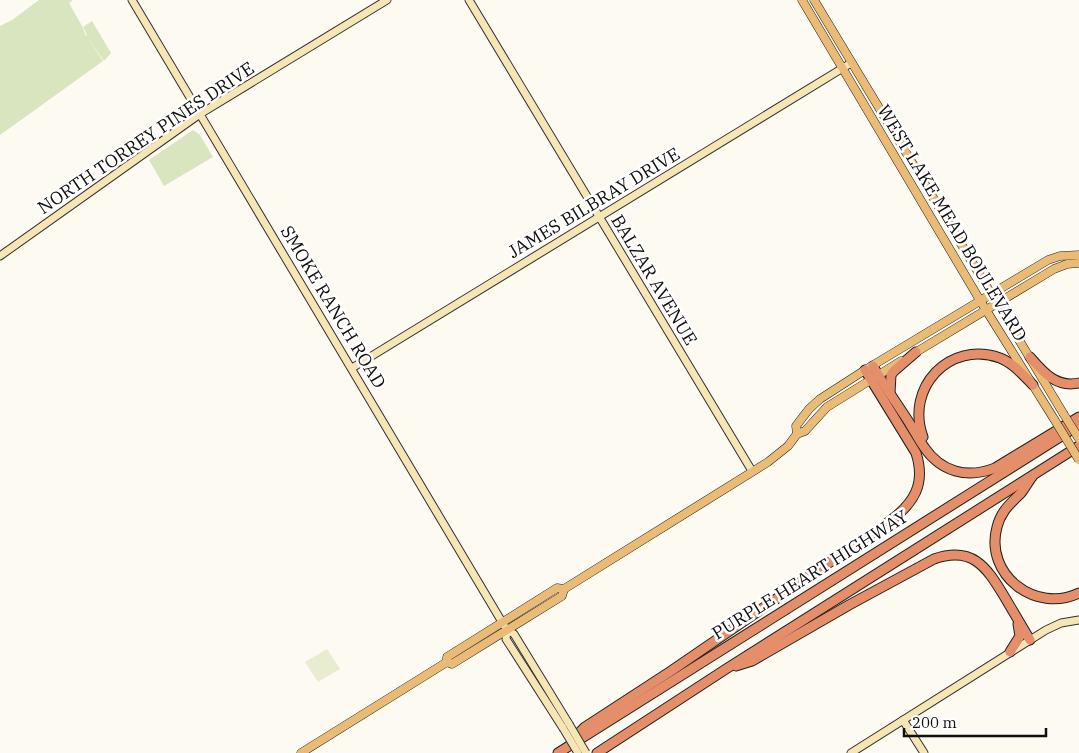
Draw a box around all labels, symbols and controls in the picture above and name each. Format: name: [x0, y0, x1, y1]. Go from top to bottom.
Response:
street label: NORTH TORREY PINES DRIVE: [33, 56, 258, 219]
street label: WEST LAKE MEAD BOULEVARD: [873, 100, 1032, 345]
street label: JAMES BILBRAY DRIVE: [503, 142, 684, 263]
street label: BALZAR AVENUE: [606, 210, 703, 349]
street label: SMOKE RANCH ROAD: [276, 221, 391, 392]
street label: PURPLE HEART HIGHWAY: [707, 504, 913, 644]
scale bar: [904, 706, 1046, 738]
text: 200 m: [912, 713, 957, 732]

